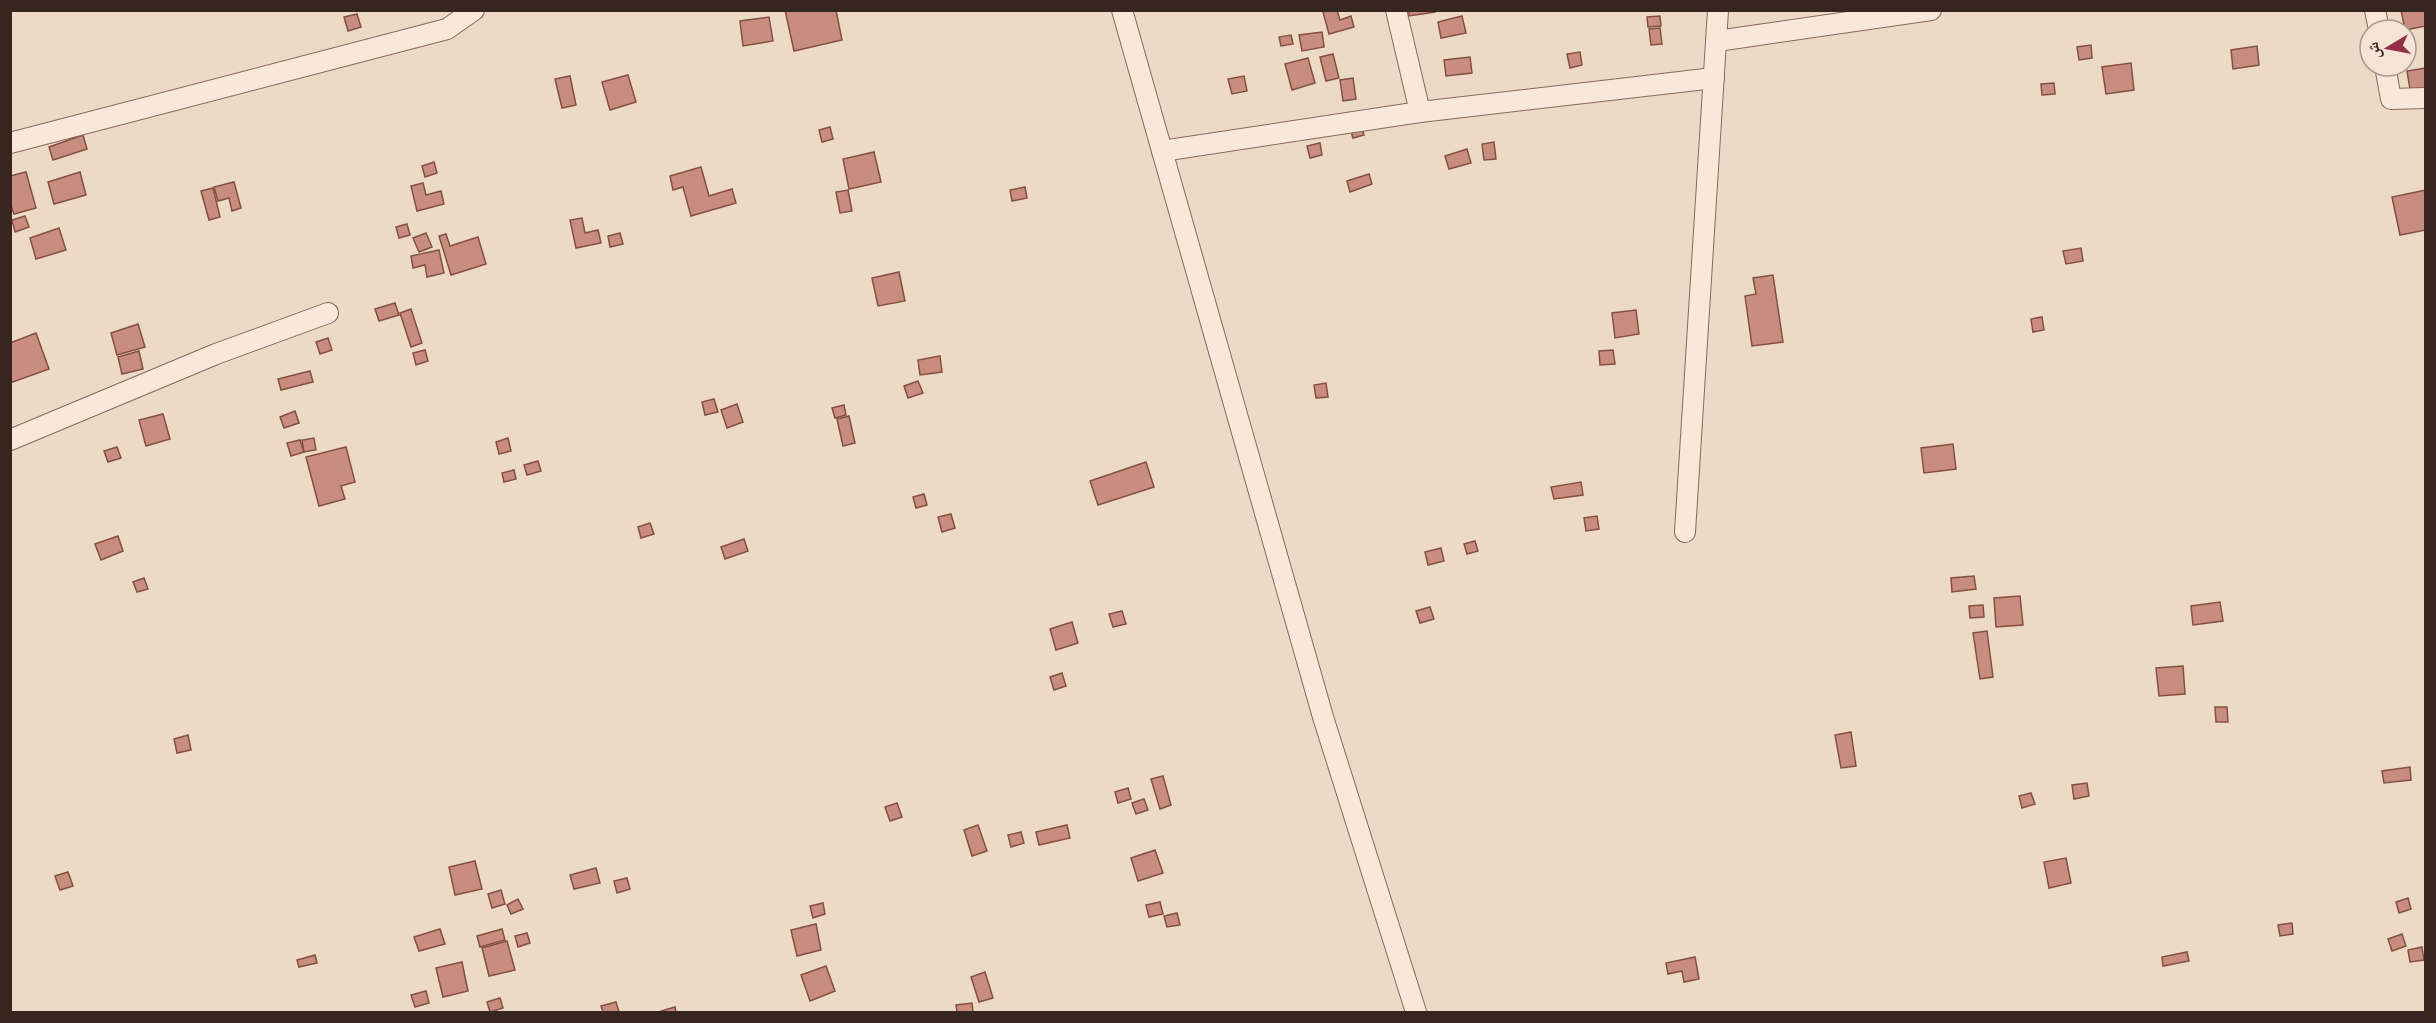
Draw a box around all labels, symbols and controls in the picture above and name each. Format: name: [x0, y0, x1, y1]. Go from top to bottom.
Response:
north arrow: [2358, 18, 2418, 78]
text: ش: [2362, 40, 2385, 61]

